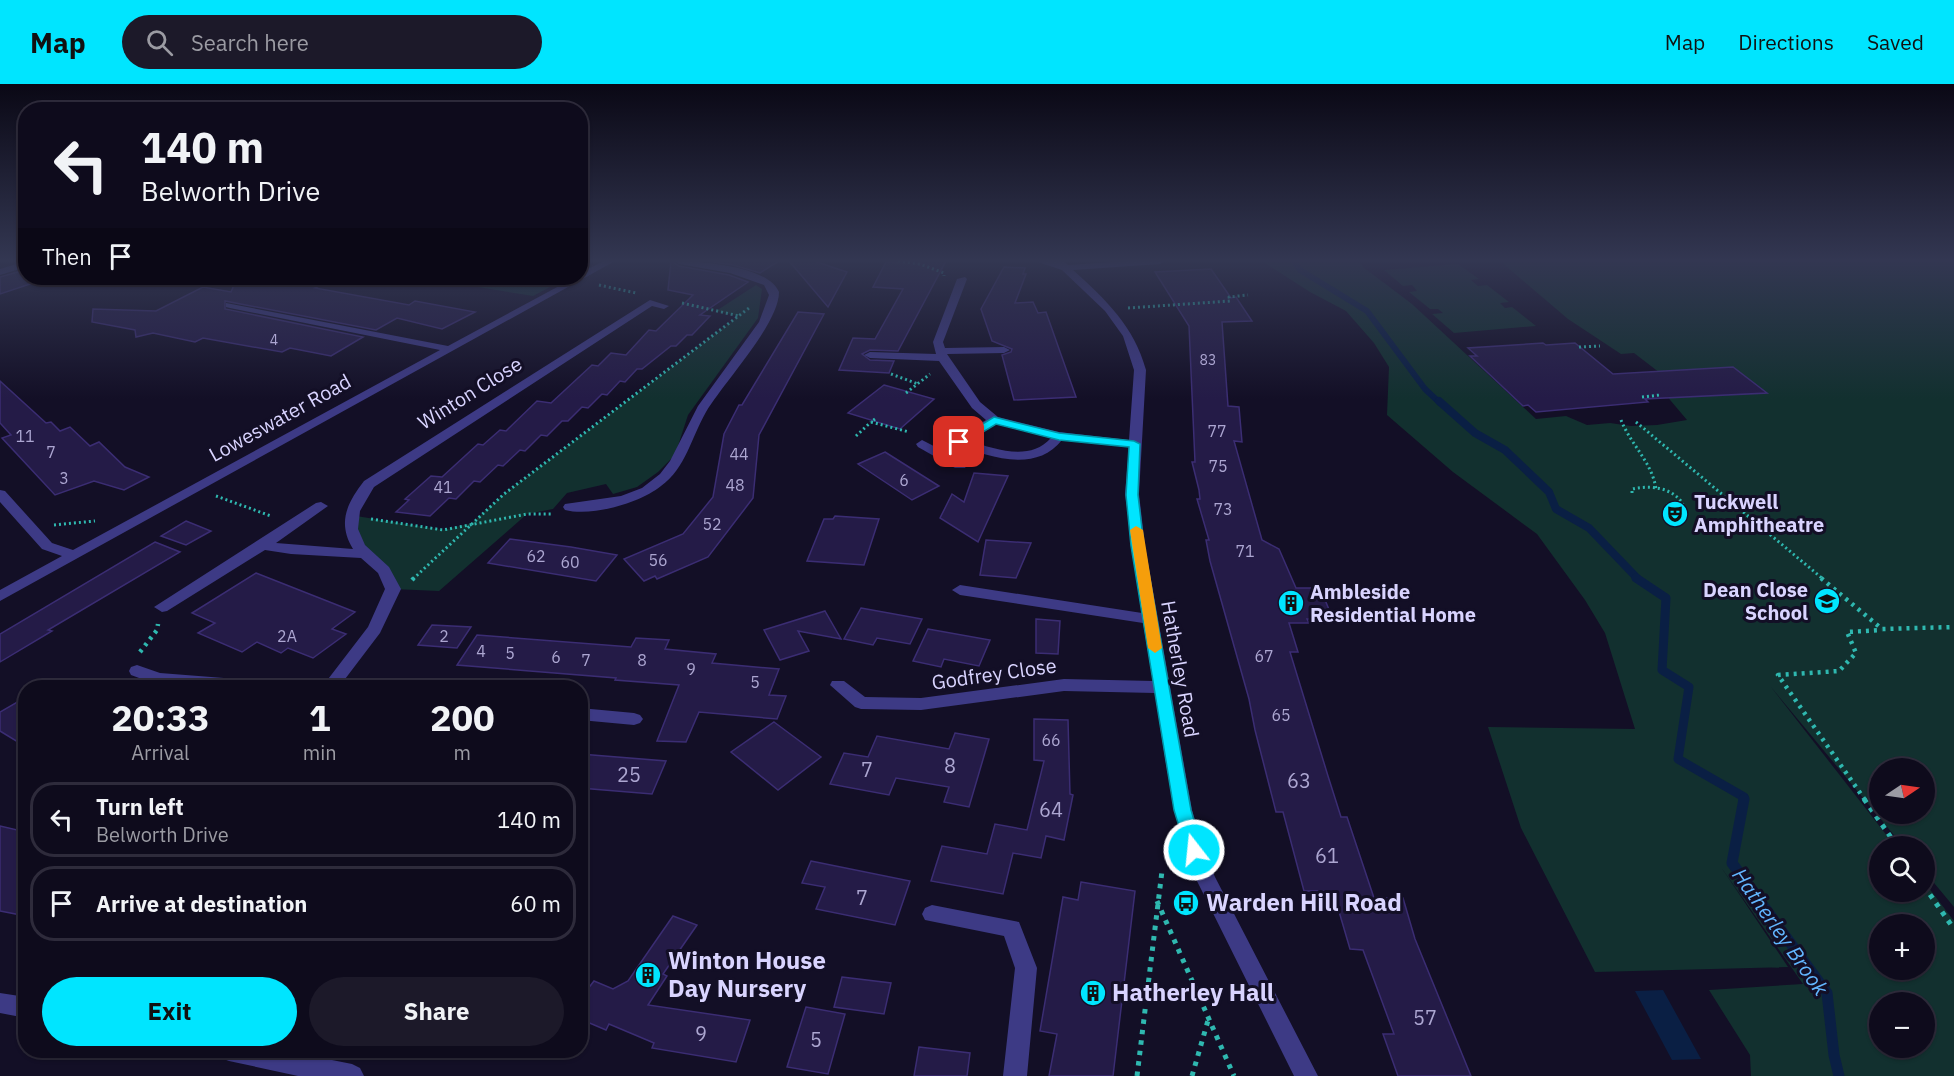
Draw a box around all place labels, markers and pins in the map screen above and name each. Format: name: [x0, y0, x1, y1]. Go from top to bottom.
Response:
pin: [933, 416, 984, 467]
place label: Tuckwell Amphitheatre: [1694, 488, 1824, 538]
theatre icon: Tuckwell Amphitheatre: [1660, 499, 1690, 529]
place label: Dean Close School: [1703, 576, 1808, 626]
place label: Ambleside Residential Home: [1310, 578, 1476, 628]
school or university icon: Dean Close School: [1812, 586, 1842, 616]
building icon: Ambleside Residential Home: [1276, 588, 1306, 618]
place label: Warden Hill Road: [1206, 886, 1402, 918]
bus stop icon: Warden Hill Road: [1171, 888, 1201, 918]
place label: Winton House Day Nursery: [668, 944, 826, 1004]
building icon: Winton House Day Nursery: [633, 960, 663, 990]
place label: Hatherley Hall: [1112, 976, 1274, 1008]
building icon: Hatherley Hall: [1078, 978, 1108, 1008]

